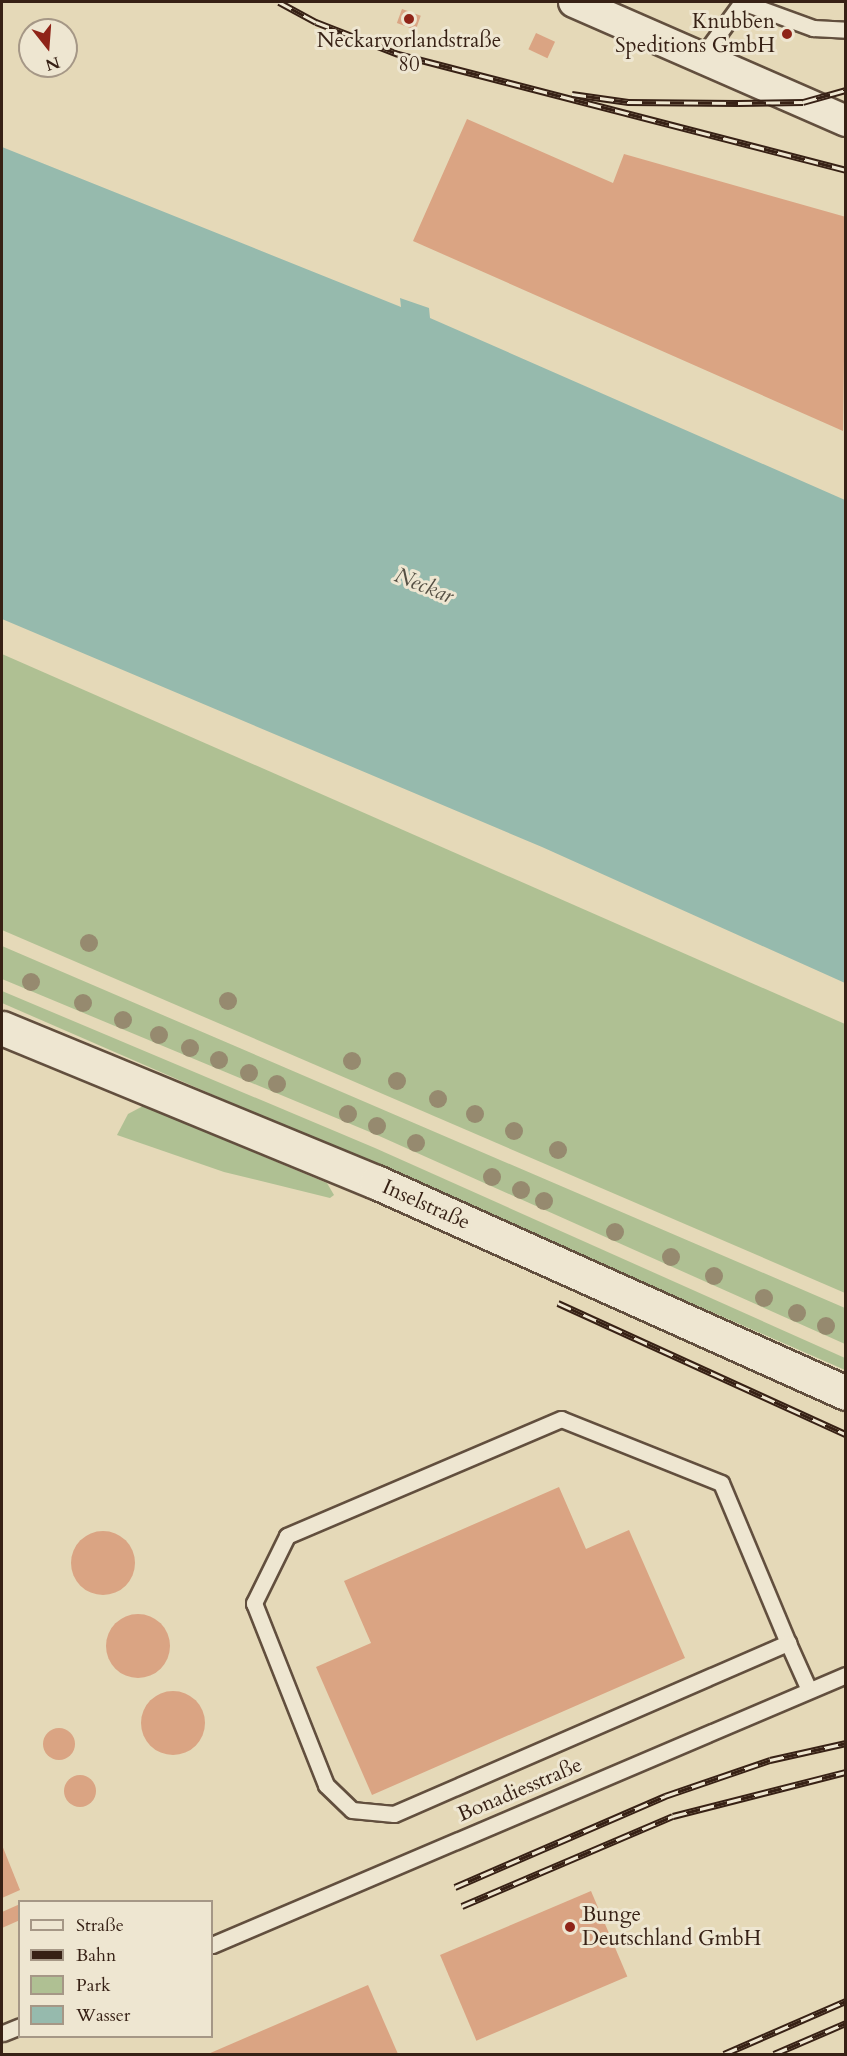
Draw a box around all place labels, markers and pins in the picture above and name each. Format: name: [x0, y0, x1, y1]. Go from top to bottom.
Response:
place label: Knubben Speditions GmbH: [615, 9, 775, 59]
marker: Neckarvorlandstraße 80: [402, 12, 416, 26]
marker: Knubben Speditions GmbH: [780, 27, 794, 41]
place label: Neckarvorlandstraße 80: [317, 28, 501, 78]
place label: Bunge Deutschland GmbH: [582, 1902, 761, 1952]
marker: Bunge Deutschland GmbH: [563, 1920, 577, 1934]

